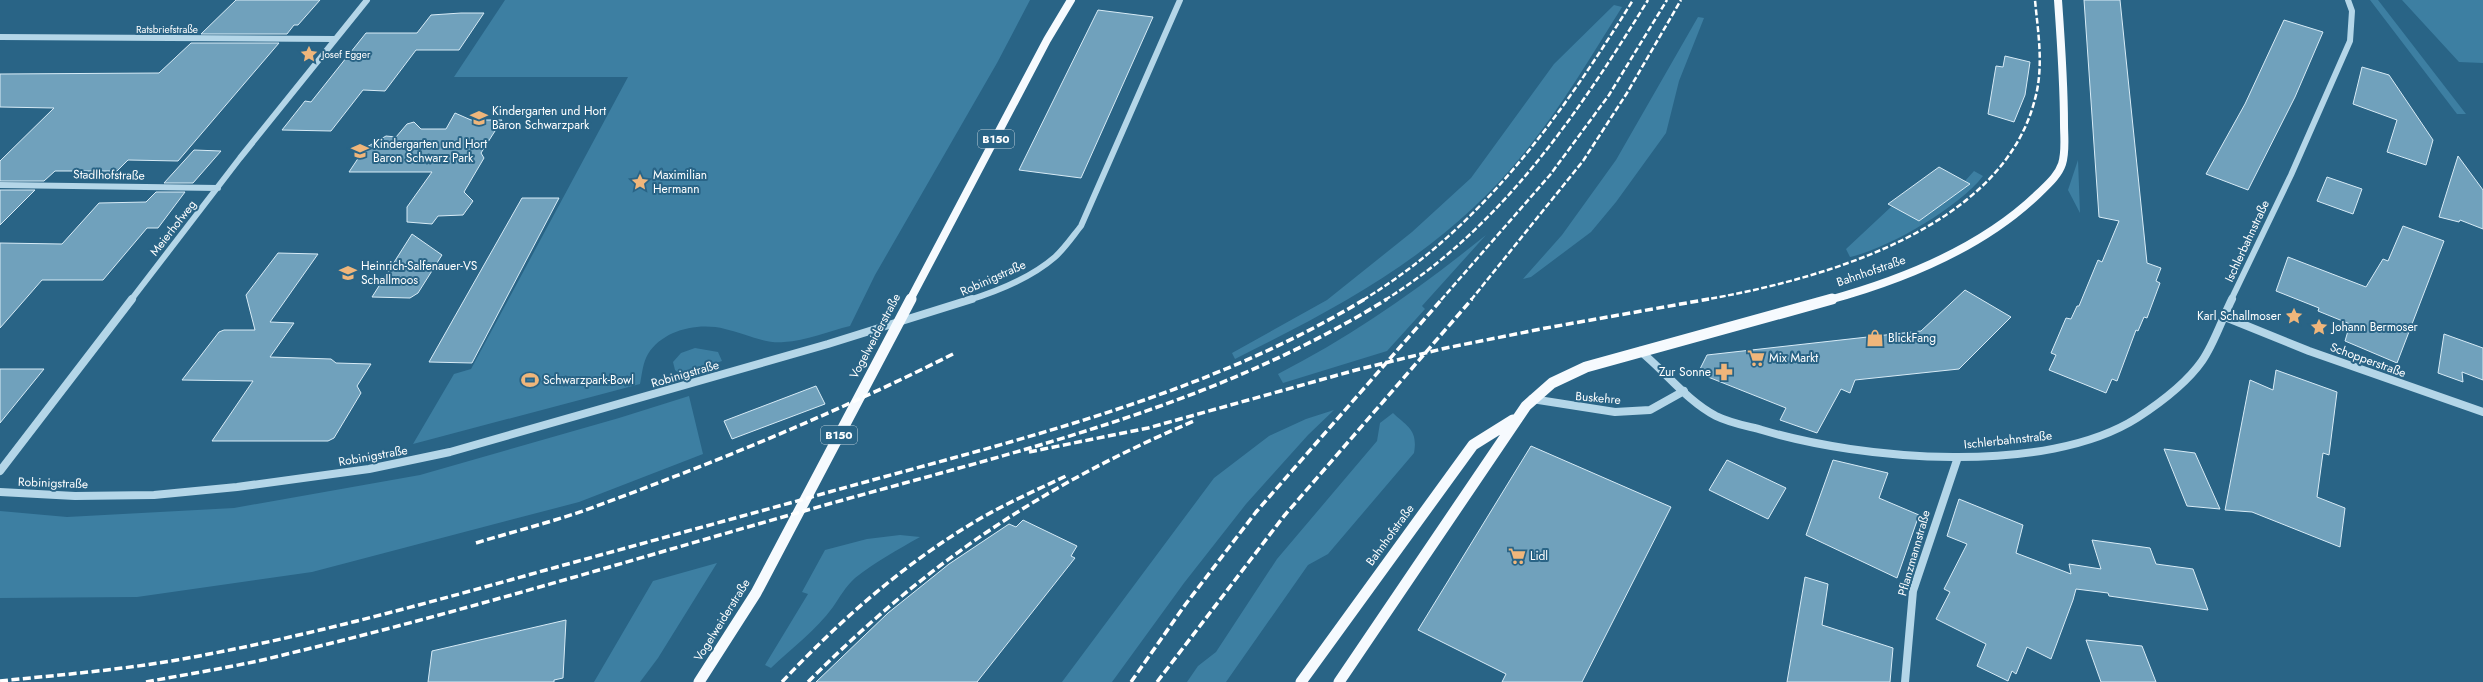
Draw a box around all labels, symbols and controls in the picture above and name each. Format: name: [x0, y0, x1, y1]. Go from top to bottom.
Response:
street label: Ratsbriefstraße: [136, 22, 198, 37]
place icon: Josef Egger: [299, 44, 319, 64]
place label: Josef Egger: [320, 47, 371, 62]
place label: Kindergarten und Hort Baron Schwarzpark: [492, 102, 606, 134]
school or university icon: Kindergarten und Hort Baron Schwarzpark: [469, 108, 489, 128]
road number: B150: [978, 130, 1014, 148]
place label: Kindergarten und Hort Baron Schwarz Park: [373, 135, 487, 167]
school or university icon: Kindergarten und Hort Baron Schwarz Park: [350, 141, 370, 161]
street label: Stadlhofstraße: [73, 165, 145, 185]
place label: Maximilian Hermann: [653, 166, 707, 198]
place icon: Maximilian Hermann: [630, 172, 650, 192]
street label: Meierhofweg: [145, 196, 201, 260]
street label: Ischlerbahnstraße: [2220, 197, 2274, 285]
street label: Bahnhofstraße: [1834, 251, 1908, 291]
street label: Robinigstraße: [957, 256, 1029, 300]
place label: Heinrich-Salfenauer-VS Schallmoos: [361, 257, 478, 289]
school or university icon: Heinrich-Salfenauer-VS Schallmoos: [338, 263, 358, 283]
street label: Vogelweiderstraße: [845, 290, 905, 382]
place icon: Karl Schallmoser: [2284, 306, 2304, 326]
place label: Karl Schallmoser: [2197, 307, 2282, 325]
place icon: Johann Bermoser: [2309, 317, 2329, 337]
place label: Johann Bermoser: [2330, 318, 2419, 336]
shop icon: BlickFang: [1865, 328, 1885, 348]
place label: BlickFang: [1888, 329, 1936, 347]
street label: Schopperstraße: [2327, 338, 2409, 382]
supermarket icon: Mix Markt: [1746, 348, 1766, 368]
place label: Mix Markt: [1769, 349, 1818, 367]
street label: Robinigstraße: [649, 356, 721, 392]
pharmacy icon: Zur Sonne: [1714, 362, 1734, 382]
place label: Zur Sonne: [1659, 363, 1711, 381]
sports icon: Schwarzpark-Bowl: [520, 370, 540, 390]
place label: Schwarzpark-Bowl: [543, 371, 634, 389]
street label: Buskehre: [1575, 387, 1621, 409]
road number: B150: [821, 426, 857, 444]
street label: Ischlerbahnstraße: [1963, 426, 2053, 454]
street label: Robinigstraße: [337, 441, 409, 471]
street label: Robinigstraße: [18, 473, 88, 493]
street label: Bahnhofstraße: [1362, 501, 1418, 569]
street label: Pflanzmannstraße: [1893, 508, 1935, 598]
supermarket icon: Lidl: [1507, 546, 1527, 566]
place label: Lidl: [1530, 547, 1548, 565]
street label: Vogelweiderstraße: [689, 575, 755, 665]

